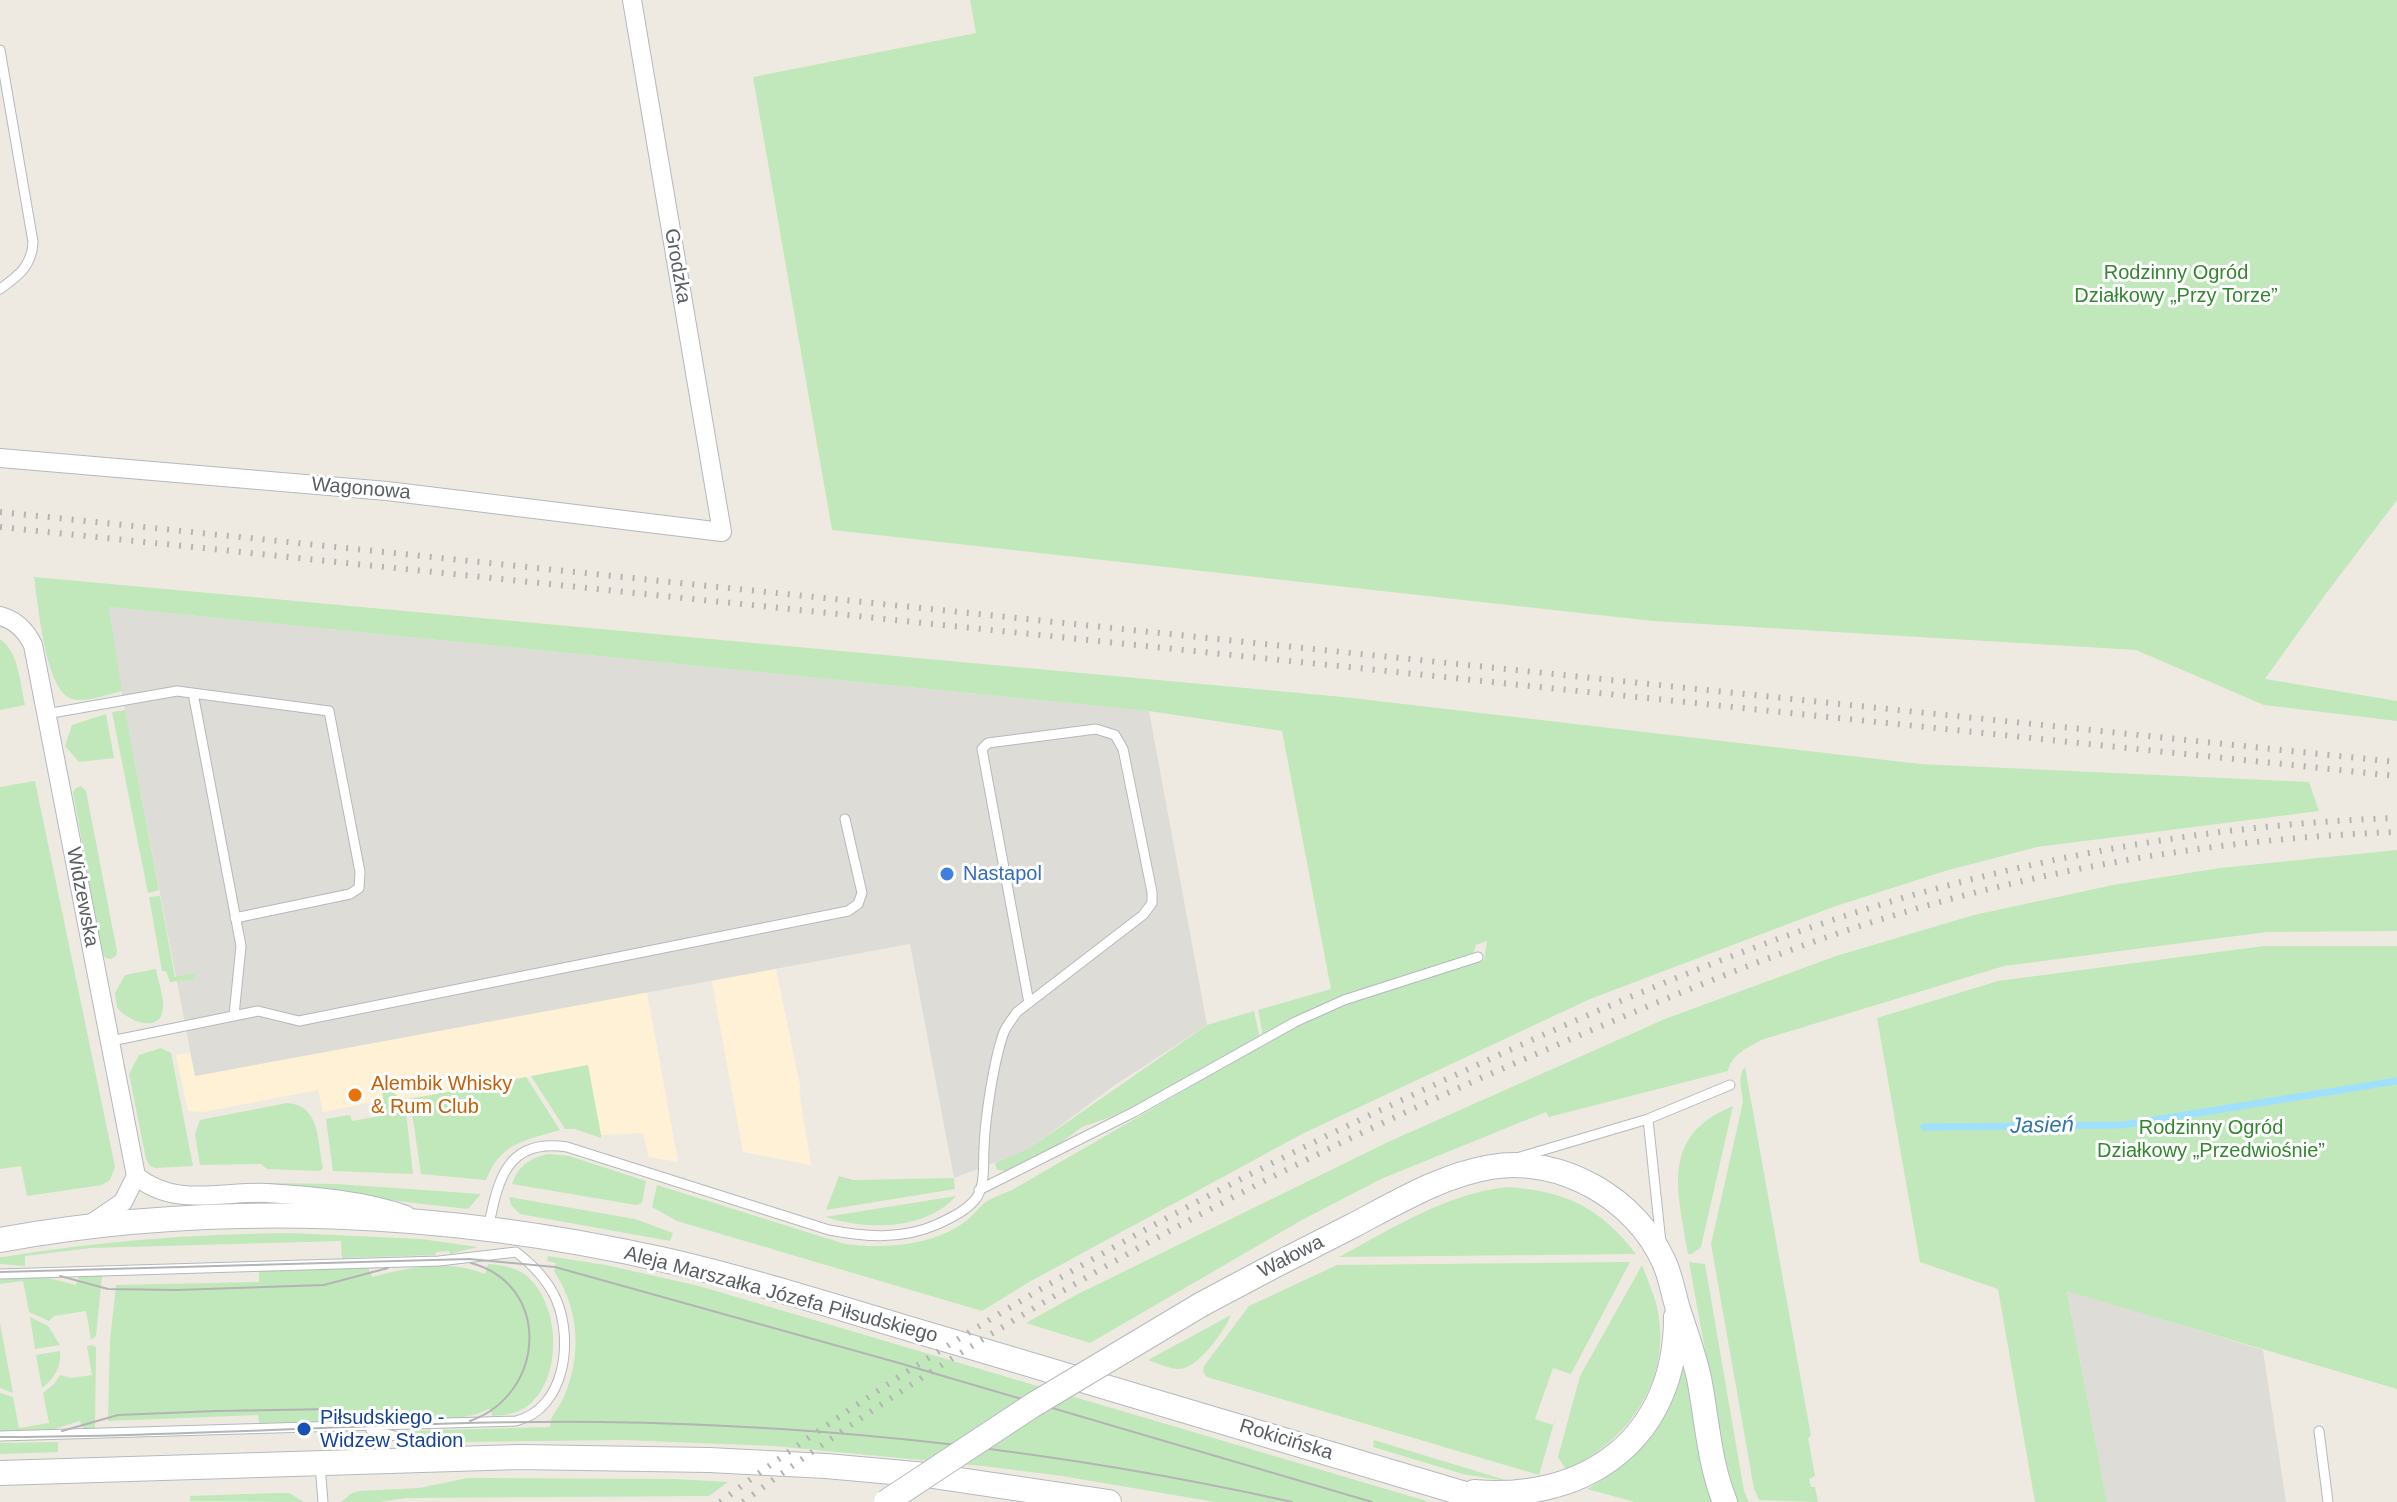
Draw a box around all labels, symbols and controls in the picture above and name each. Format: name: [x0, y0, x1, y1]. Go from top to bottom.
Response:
street label: Grodzka: [659, 227, 695, 305]
park label: Rodzinny Ogród Działkowy „Przy Torze”: [2074, 261, 2278, 308]
street label: Wagonowa: [310, 473, 412, 505]
street label: Widzewska: [61, 845, 103, 949]
place label: Nastapol: [963, 862, 1042, 886]
marker: Nastapol: [938, 865, 956, 883]
place label: Alembik Whisky & Rum Club: [371, 1072, 512, 1119]
marker: Alembik Whisky & Rum Club: [346, 1086, 364, 1104]
water label: Jasień: [2010, 1112, 2074, 1140]
park label: Rodzinny Ogród Działkowy „Przedwiośnie”: [2097, 1116, 2325, 1163]
street label: Wałowa: [1254, 1230, 1328, 1284]
street label: Aleja Marszałka Józefa Piłsudskiego: [622, 1242, 940, 1348]
place label: Piłsudskiego - Widzew Stadion: [320, 1406, 463, 1453]
street label: Rokicińska: [1236, 1414, 1336, 1466]
marker: Piłsudskiego - Widzew Stadion: [295, 1420, 313, 1438]

